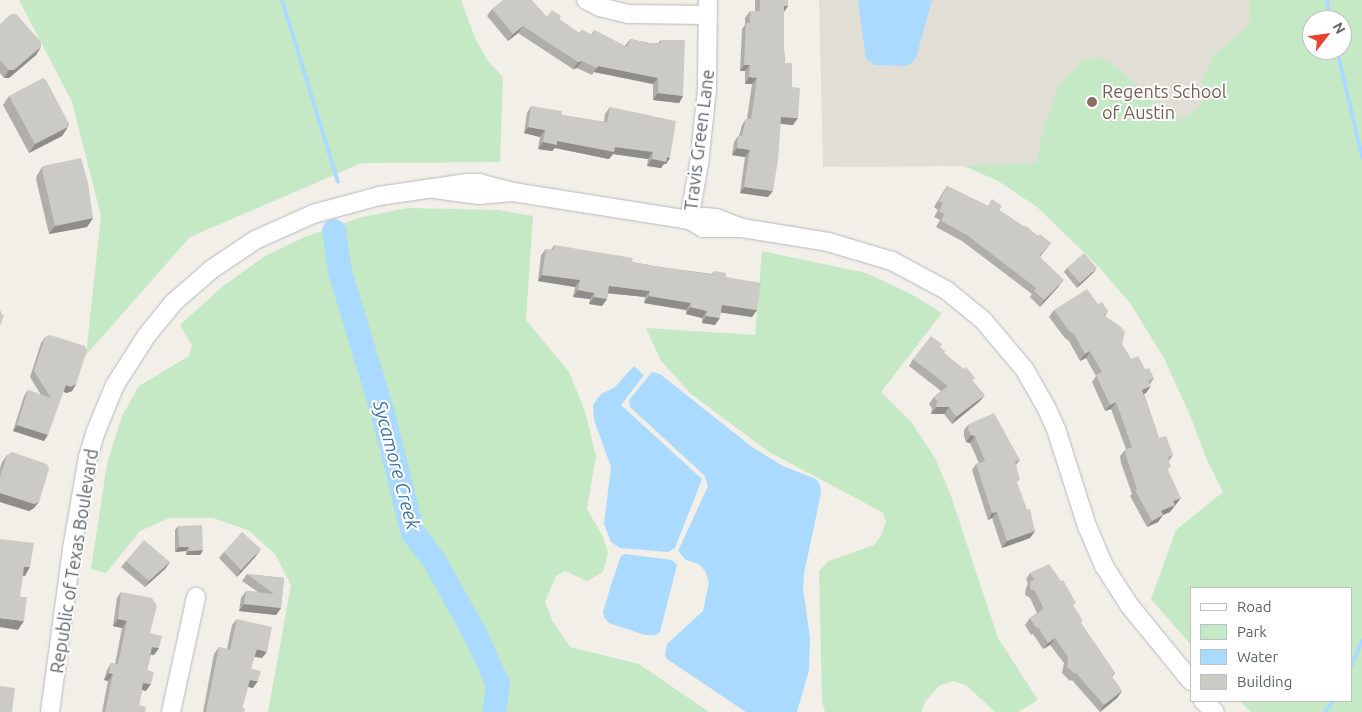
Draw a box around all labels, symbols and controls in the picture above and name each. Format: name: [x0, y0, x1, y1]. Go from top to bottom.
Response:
north arrow: [1302, 10, 1352, 60]
text: N: [1330, 19, 1349, 37]
street label: Travis Green Lane: [680, 68, 718, 212]
place label: Regents School of Austin: [1102, 81, 1227, 124]
marker: Regents School of Austin: [1086, 96, 1098, 108]
water label: Sycamore Creek: [368, 398, 424, 532]
street label: Republic of Texas Boulevard: [46, 447, 102, 675]
legend: [1190, 587, 1352, 702]
text: Road: [1237, 598, 1272, 615]
text: Park: [1237, 623, 1267, 640]
text: Water: [1237, 648, 1278, 665]
text: Building: [1237, 673, 1292, 690]

